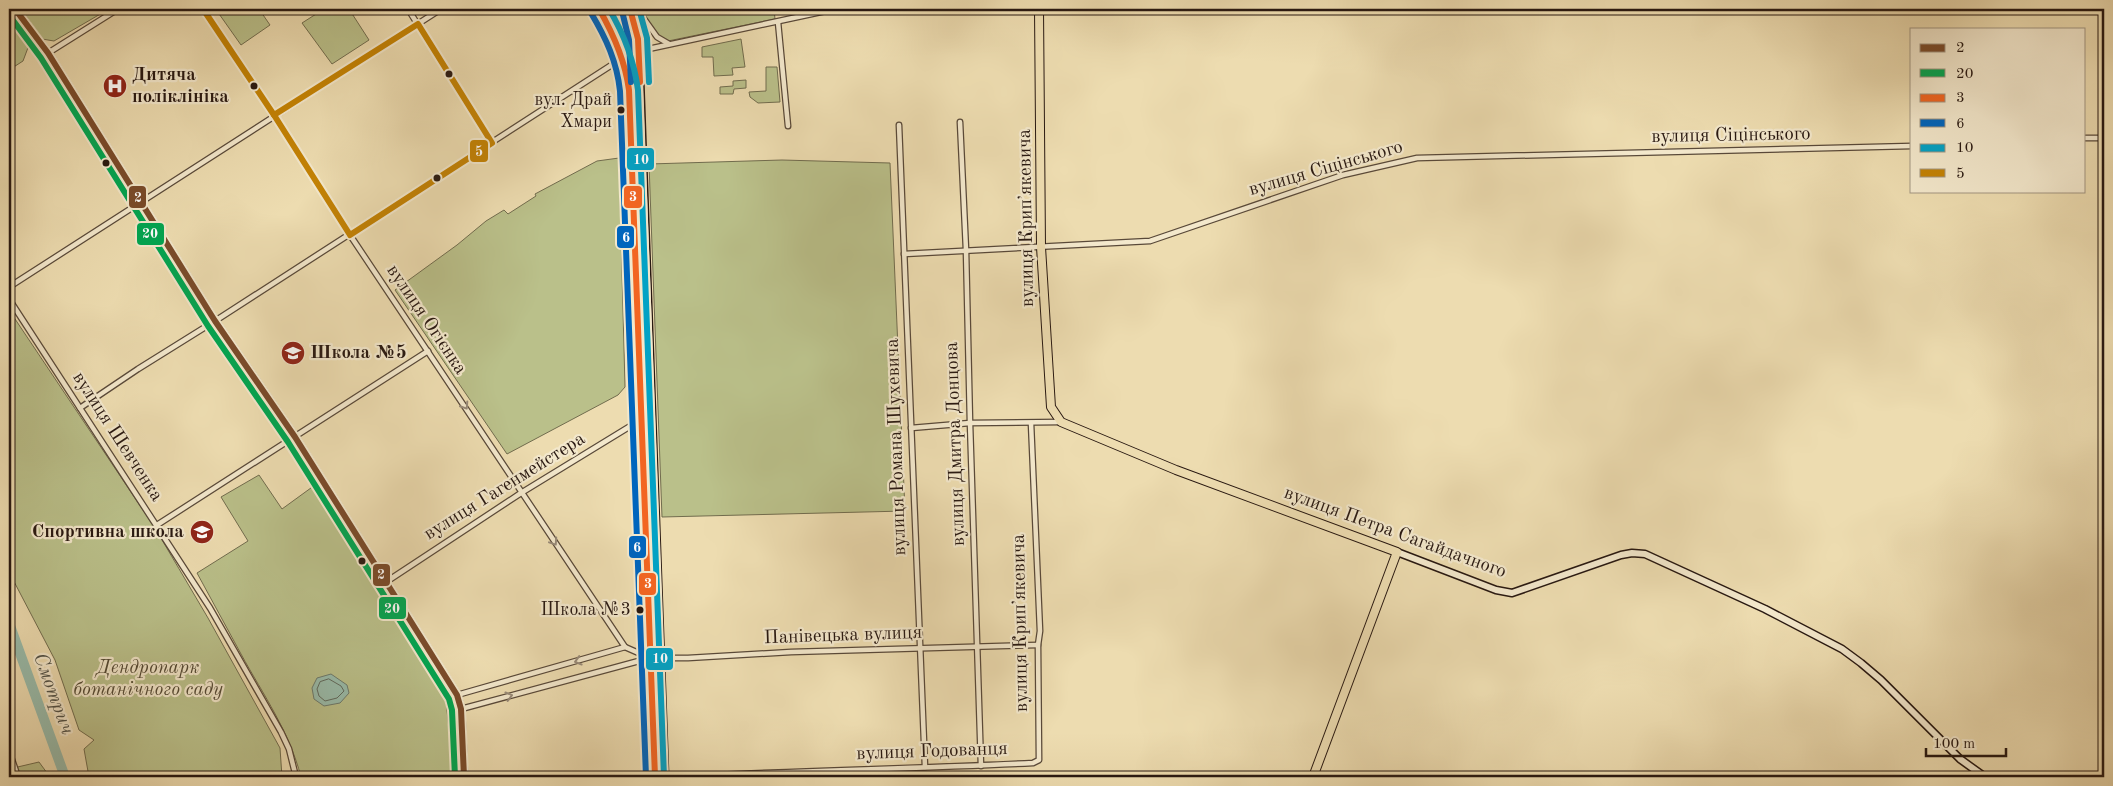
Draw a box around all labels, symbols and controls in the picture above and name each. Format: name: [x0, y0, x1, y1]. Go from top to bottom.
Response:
legend: [1910, 28, 2086, 192]
text: 2: [1956, 41, 1965, 56]
place label: Дитяча поліклініка: [132, 66, 229, 107]
text: 20: [1956, 67, 1973, 82]
unlabelled marker: [444, 69, 454, 79]
hospital icon: Дитяча поліклініка: [102, 73, 128, 99]
unlabelled marker: [249, 81, 259, 91]
place label: вул. Драй Хмари: [534, 91, 612, 131]
text: 3: [1956, 91, 1965, 106]
marker: вул. Драй Хмари: [616, 105, 626, 115]
text: 6: [1956, 117, 1965, 132]
street label: вулиця Сіцінського: [1651, 125, 1811, 147]
street label: вулиця Крипʼякевича: [1016, 128, 1038, 307]
street label: вулиця Сіцінського: [1247, 138, 1405, 200]
line badge: 5: [469, 139, 489, 163]
text: 10: [1956, 141, 1973, 156]
text: 5: [475, 145, 483, 159]
line badge: 10: [626, 147, 655, 171]
text: 10: [633, 153, 649, 167]
unlabelled marker: [101, 158, 111, 168]
text: 5: [1956, 167, 1965, 182]
unlabelled marker: [432, 173, 442, 183]
line badge: 2: [128, 185, 147, 209]
line badge: 3: [623, 185, 643, 209]
text: 3: [629, 190, 637, 204]
text: 2: [134, 191, 142, 205]
line badge: 20: [136, 222, 165, 246]
line badge: 6: [616, 225, 635, 249]
text: 20: [142, 227, 158, 241]
text: 6: [622, 231, 630, 245]
street label: вулиця Огієнка: [382, 262, 470, 379]
street label: вулиця Романа Шухевича: [884, 337, 910, 556]
school or university icon: Школа №5: [280, 340, 306, 366]
street label: вулиця Дмитра Донцова: [943, 341, 969, 547]
place label: Школа №5: [310, 344, 407, 363]
street label: вулиця Шевченка: [68, 369, 166, 506]
one-way arrow: [458, 401, 468, 410]
street label: вулиця Гагенмейстера: [421, 429, 589, 544]
street label: вулиця Петра Сагайдачного: [1281, 484, 1509, 582]
school or university icon: Спортивна школа: [189, 519, 215, 545]
place label: Спортивна школа: [32, 523, 184, 542]
street label: вулиця Крипʼякевича: [1010, 533, 1032, 712]
line badge: 6: [628, 535, 647, 559]
one-way arrow: [548, 536, 557, 545]
text: 6: [633, 541, 641, 555]
unlabelled marker: [357, 556, 367, 566]
line badge: 2: [372, 563, 391, 587]
text: 2: [377, 568, 385, 582]
line badge: 3: [638, 572, 657, 596]
text: 3: [644, 577, 652, 591]
line badge: 20: [378, 596, 407, 620]
place label: Школа №3: [541, 601, 631, 619]
text: 20: [384, 602, 400, 616]
marker: Школа №3: [635, 605, 645, 615]
street label: Панівецька вулиця: [763, 624, 923, 648]
line badge: 10: [645, 647, 674, 671]
water label: Смотрич: [29, 650, 77, 738]
text: 10: [652, 652, 668, 666]
one-way arrow: [575, 655, 583, 665]
park label: Дендропарк ботанічного саду: [73, 659, 223, 700]
one-way arrow: [504, 691, 513, 702]
scale bar: [1926, 726, 2006, 758]
text: 100 m: [1933, 737, 1975, 752]
street label: вулиця Годованця: [856, 740, 1008, 764]

